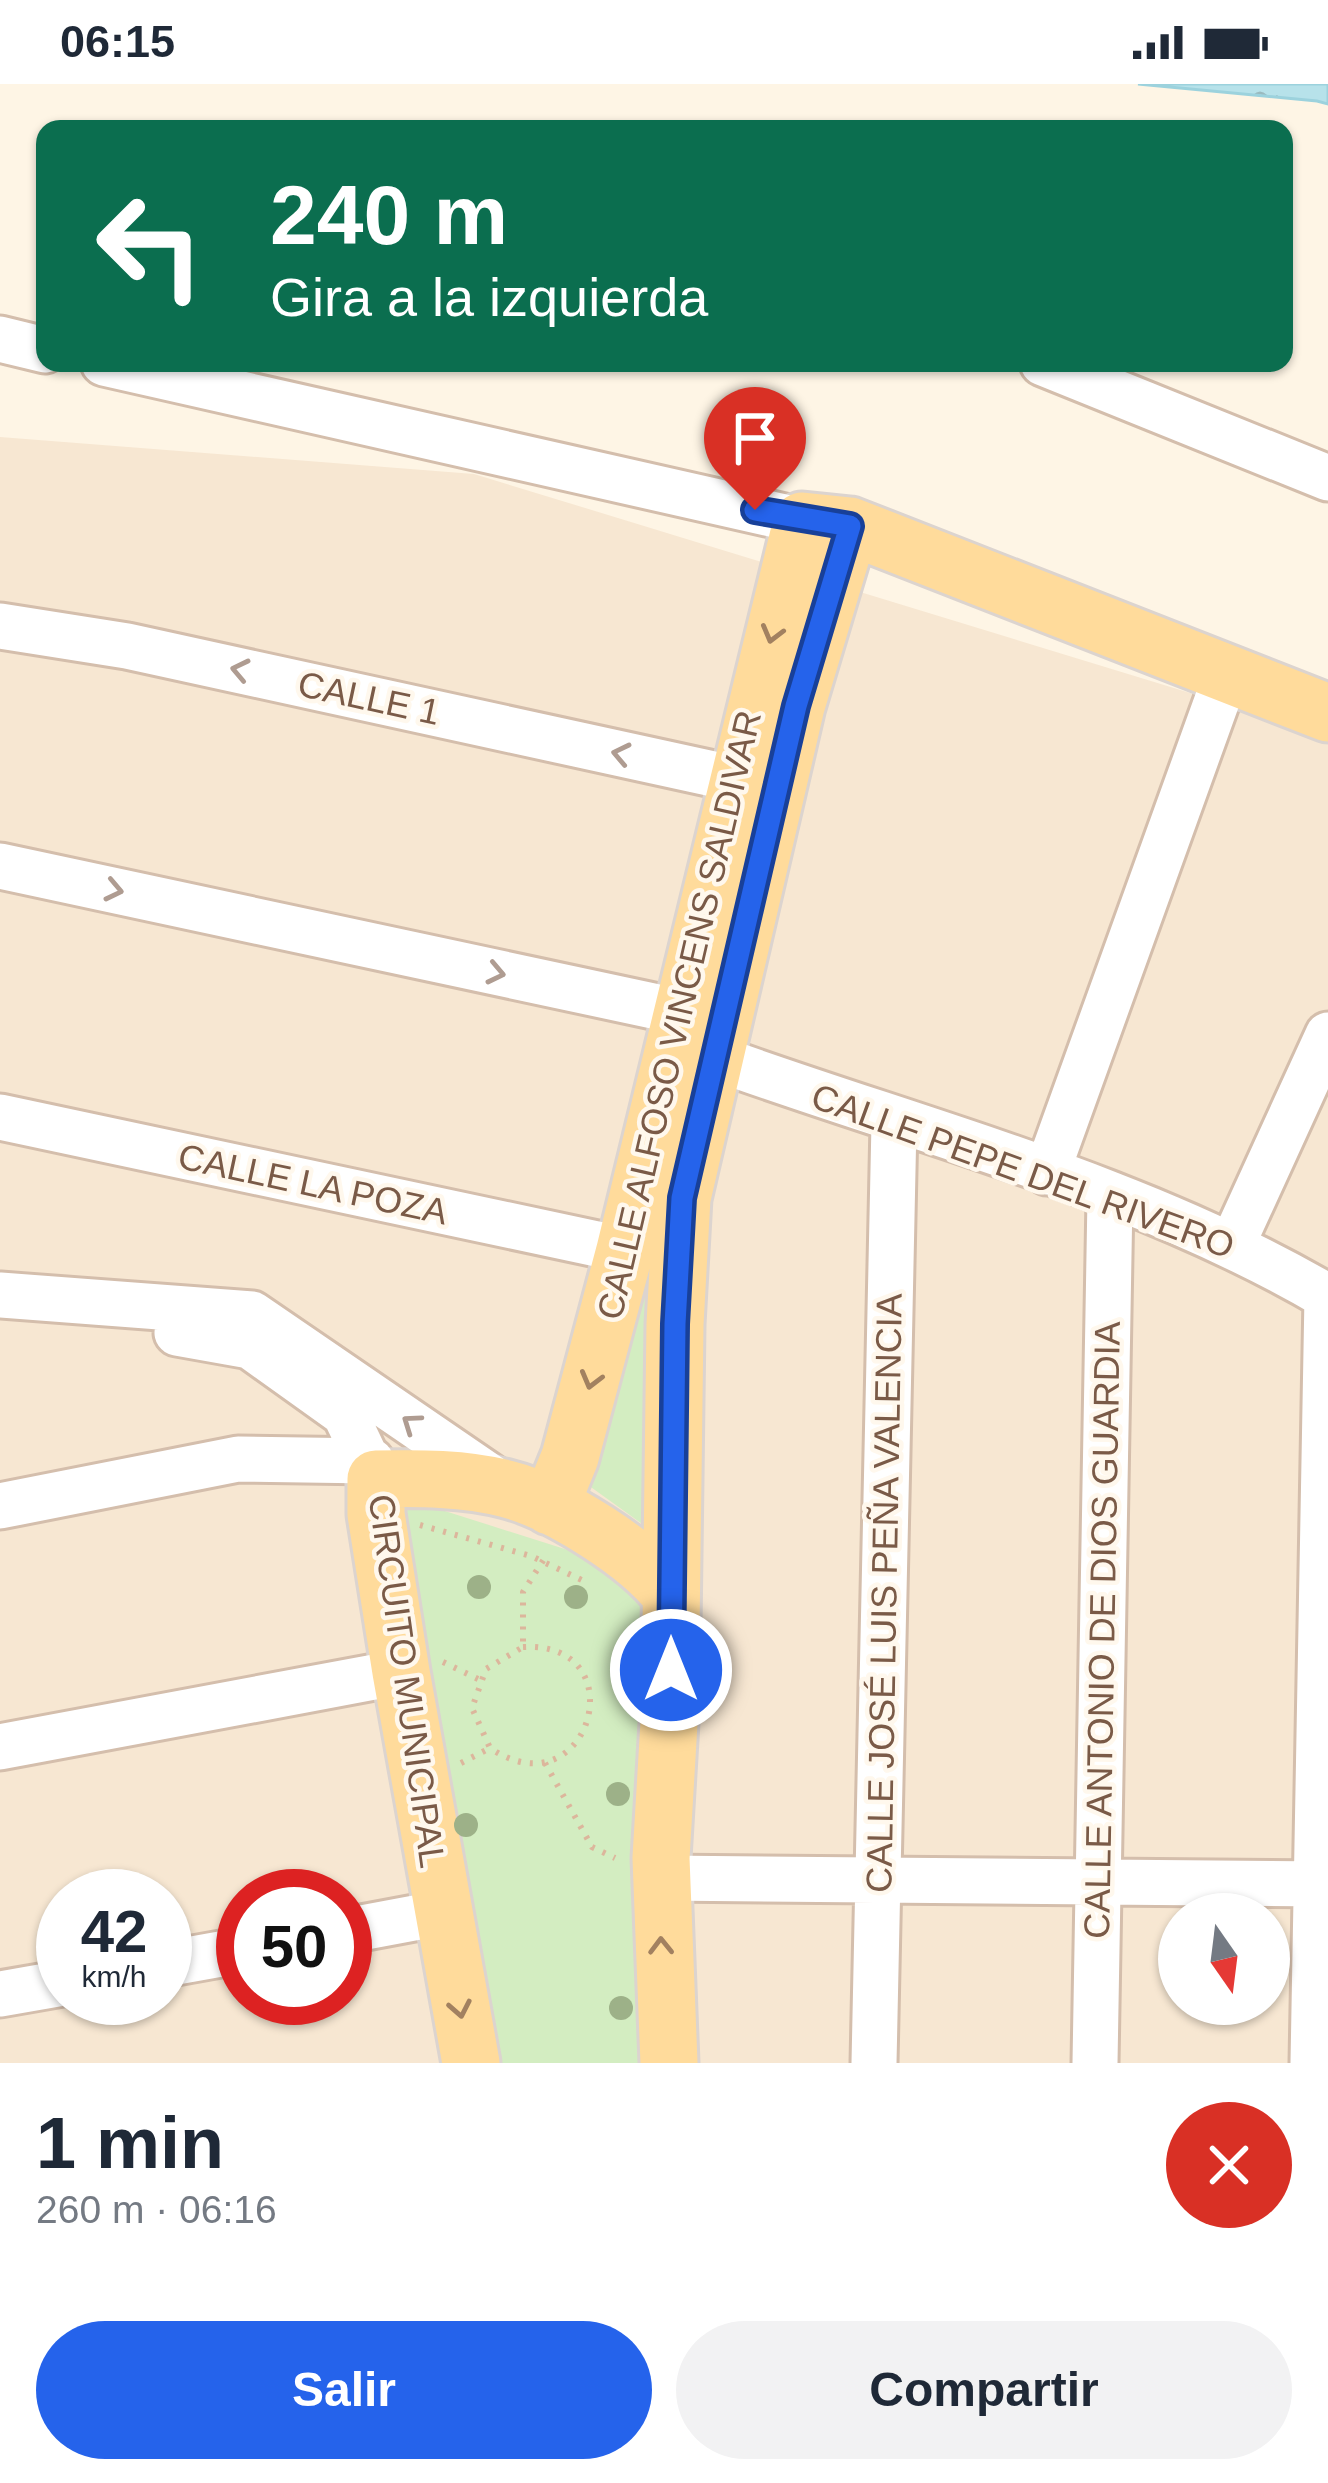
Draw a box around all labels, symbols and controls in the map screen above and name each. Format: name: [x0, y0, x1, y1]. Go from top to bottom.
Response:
text: 06:15: [60, 16, 175, 67]
icon: left: [72, 168, 228, 324]
text: 240 m: [270, 168, 508, 262]
text: Gira a la izquierda: [270, 267, 708, 327]
pin: [704, 387, 806, 510]
icon: arrive: [722, 405, 788, 471]
one-way arrow: [761, 623, 786, 644]
one-way arrow: [231, 659, 251, 684]
street label: CALLE 1: [294, 663, 444, 733]
street label: CALLE ALFOSO VINCENS SALDIVAR: [589, 707, 769, 1323]
one-way arrow: [612, 742, 632, 767]
one-way arrow: [104, 877, 124, 902]
one-way arrow: [485, 959, 505, 984]
street label: CALLE PEPE DEL RIVERO: [806, 1075, 1240, 1267]
street label: CALLE LA POZA: [175, 1135, 451, 1233]
street label: CALLE JOSÉ LUIS PEÑA VALENCIA: [858, 1293, 910, 1893]
street label: CALLE ANTONIO DE DIOS GUARDIA: [1076, 1321, 1128, 1939]
one-way arrow: [580, 1370, 605, 1390]
one-way arrow: [402, 1415, 424, 1437]
street label: CIRCUITO MUNICIPAL: [360, 1492, 454, 1870]
position arrow: [608, 1607, 734, 1733]
speed limit sign: 50: [216, 1869, 372, 2025]
north arrow: [1158, 1893, 1290, 2025]
map controls: [1158, 1893, 1290, 2025]
text: 42: [81, 1898, 147, 1965]
one-way arrow: [649, 1936, 675, 1955]
text: km/h: [81, 1960, 147, 1993]
one-way arrow: [446, 1998, 472, 2018]
button: close: [1166, 2102, 1292, 2228]
text: 1 min: [36, 2103, 224, 2183]
text: 260 m · 06:16: [36, 2188, 277, 2231]
button: Salir: [36, 2321, 652, 2459]
button: Compartir: [676, 2321, 1292, 2459]

